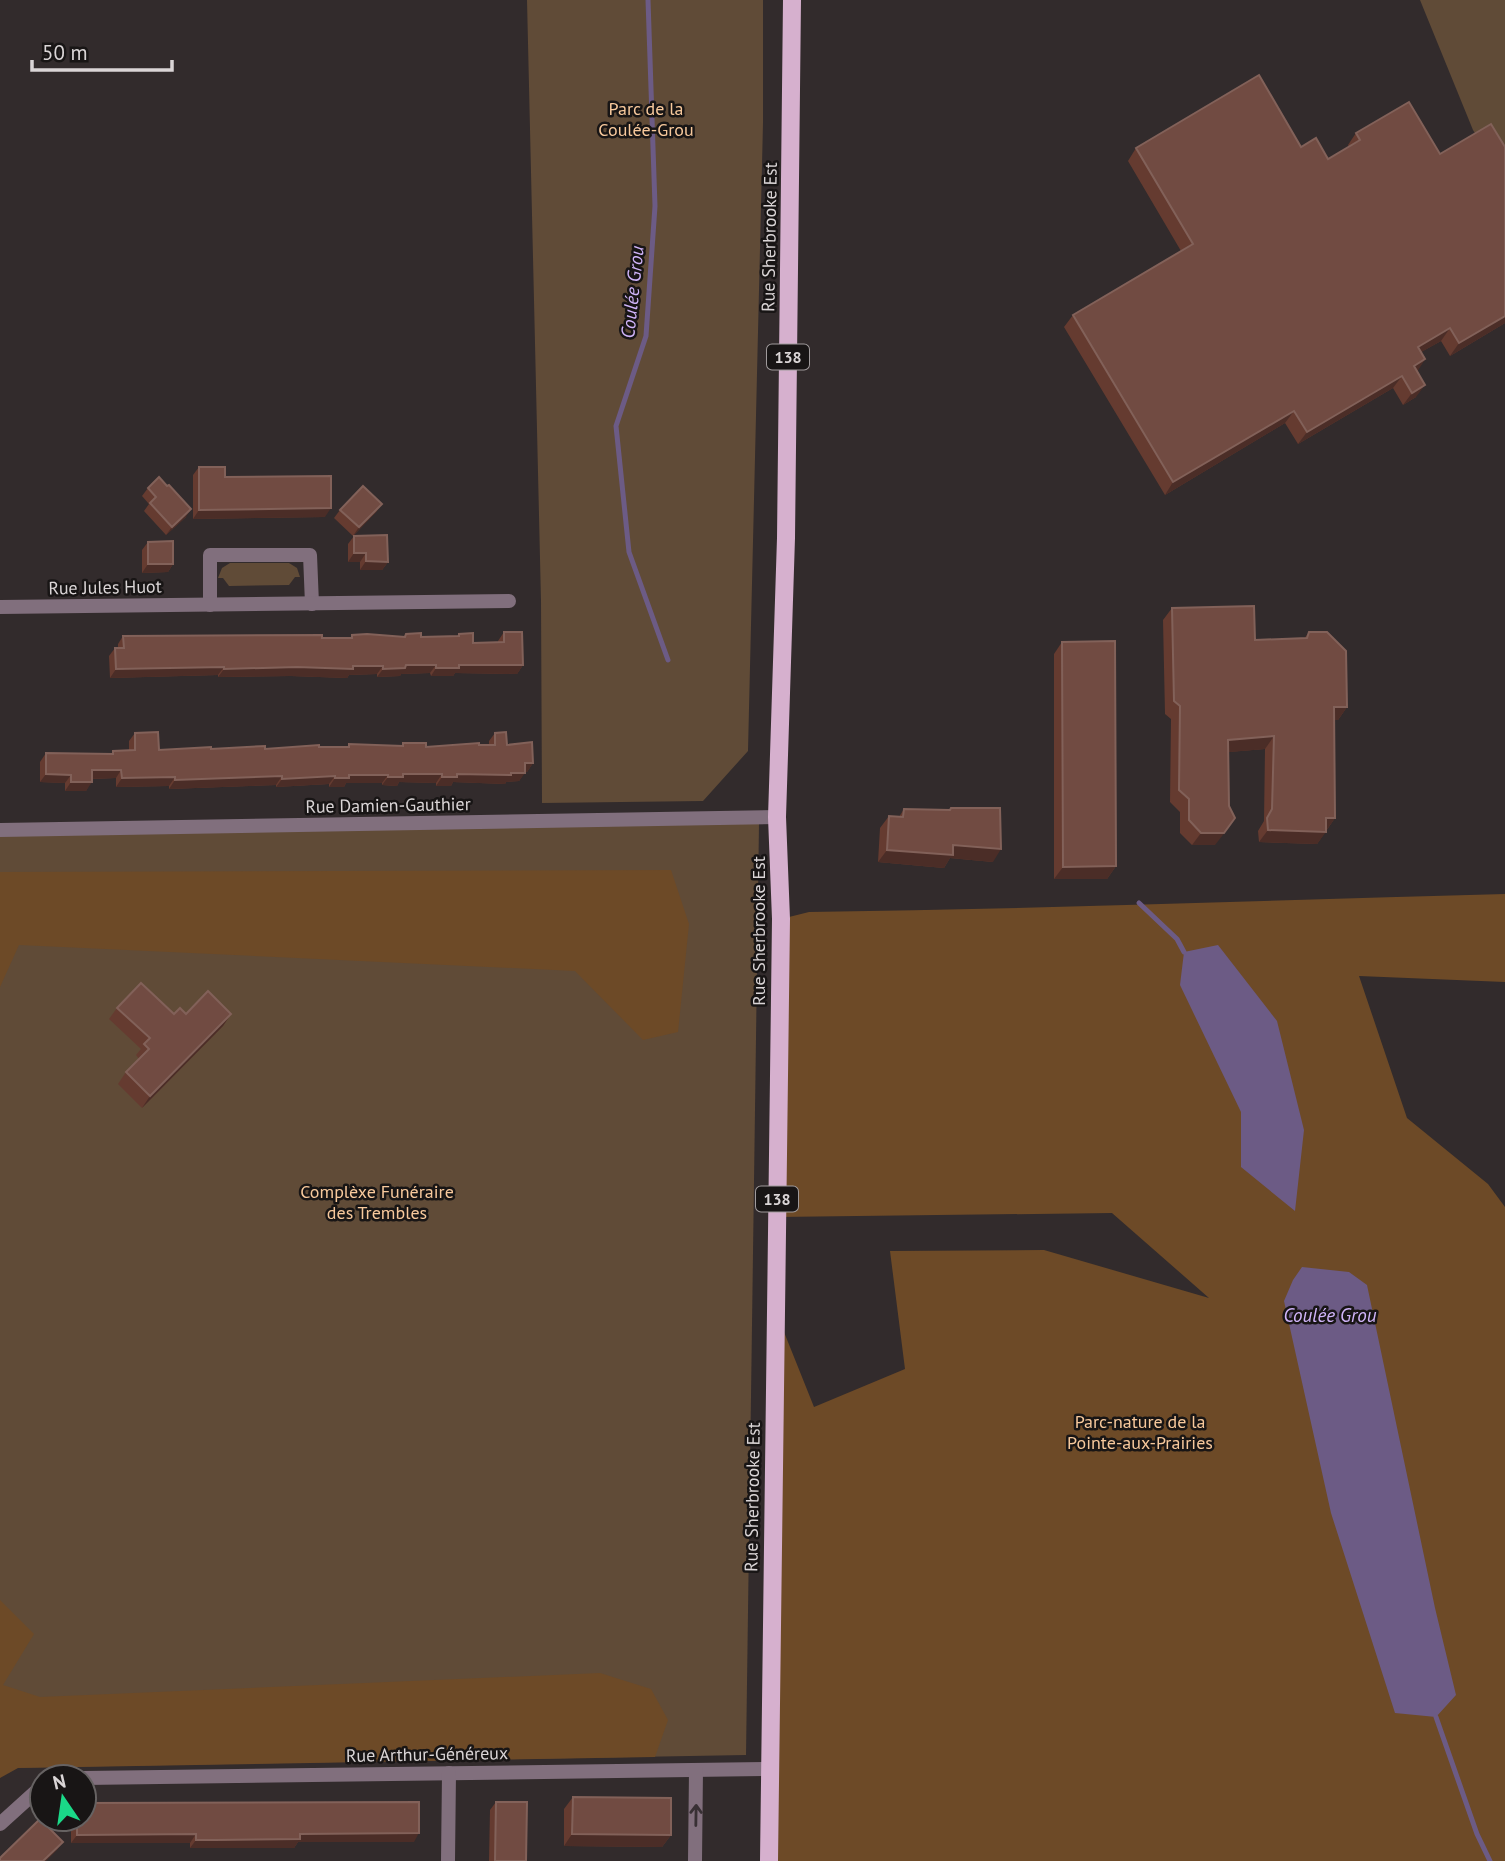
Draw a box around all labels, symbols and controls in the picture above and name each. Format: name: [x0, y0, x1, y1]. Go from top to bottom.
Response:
scale bar: [32, 28, 172, 72]
text: 50 m: [42, 39, 88, 66]
park label: Parc de la Coulée-Grou: [598, 97, 694, 141]
street label: Rue Sherbrooke Est: [756, 162, 782, 312]
water label: Coulée Grou: [615, 244, 649, 340]
road number: 138: [767, 344, 809, 370]
street label: Rue Jules Huot: [48, 575, 162, 599]
street label: Rue Damien-Gauthier: [305, 792, 471, 818]
street label: Rue Sherbrooke Est: [747, 856, 770, 1006]
park label: Complèxe Funéraire des Trembles: [300, 1180, 454, 1224]
road number: 138: [756, 1186, 798, 1212]
water label: Coulée Grou: [1283, 1303, 1377, 1327]
park label: Parc-nature de la Pointe-aux-Prairies: [1067, 1410, 1213, 1454]
street label: Rue Sherbrooke Est: [739, 1422, 765, 1572]
street label: Rue Arthur-Généreux: [346, 1741, 508, 1767]
north arrow: [28, 1763, 98, 1833]
text: N: [50, 1768, 68, 1795]
one-way arrow: [689, 1804, 702, 1827]

